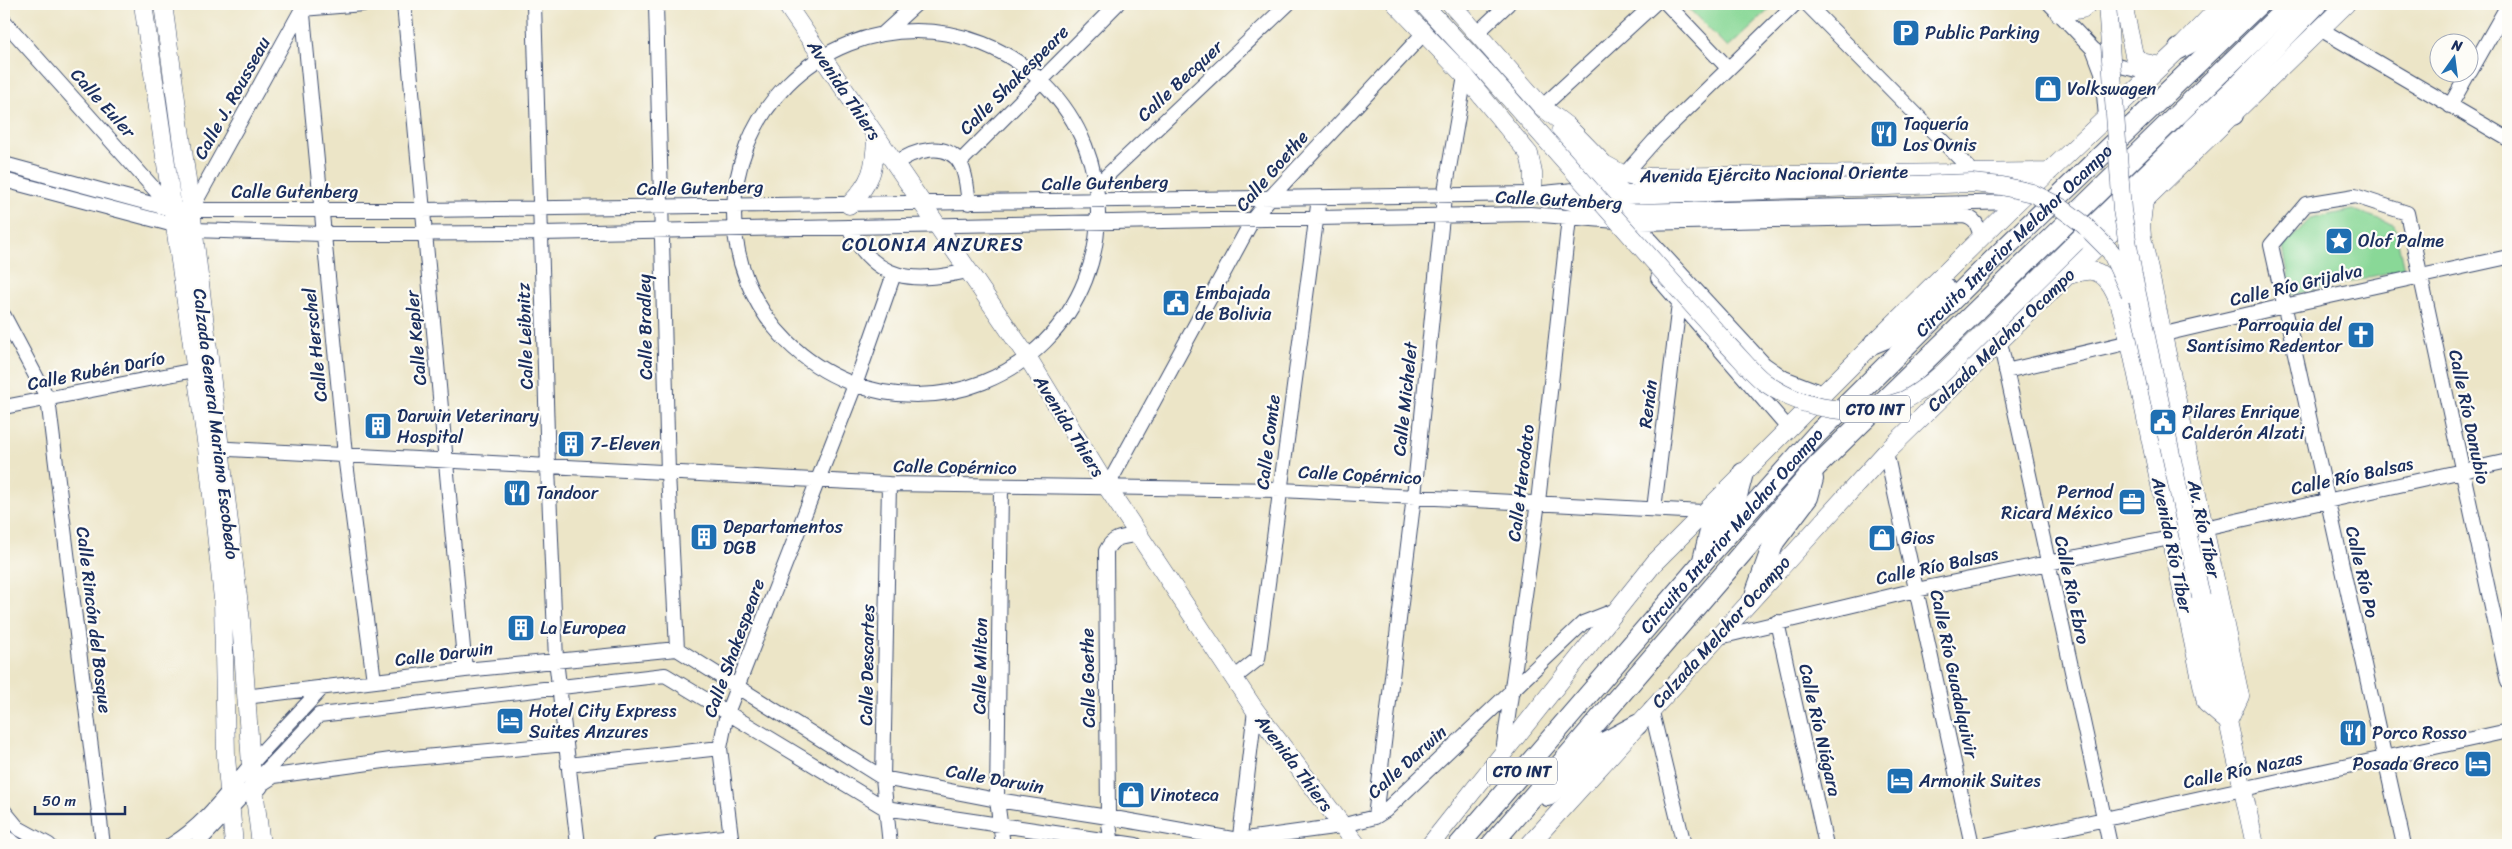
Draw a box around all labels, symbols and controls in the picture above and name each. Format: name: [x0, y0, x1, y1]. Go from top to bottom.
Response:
street label: Calle Shakespeare: [951, 17, 1077, 143]
place label: Public Parking: [1925, 17, 2040, 49]
parking icon: Public Parking: [1891, 18, 1921, 48]
street label: Calle J. Rousseau: [185, 30, 279, 166]
street label: Calle Becquer: [1129, 31, 1232, 130]
street label: Avenida Thiers: [798, 32, 890, 147]
north arrow: [2430, 32, 2480, 82]
text: N: [2448, 32, 2465, 59]
street label: Calle Euler: [62, 60, 145, 147]
place label: Volkswagen: [2067, 73, 2157, 105]
shop icon: Volkswagen: [2033, 74, 2063, 104]
place label: Taquería Los Ovnis: [1903, 108, 1977, 161]
restaurant icon: Taquería Los Ovnis: [1869, 119, 1899, 149]
street label: Calle Goethe: [1227, 123, 1317, 219]
street label: Circuito Interior Melchor Ocampo: [1907, 136, 2120, 345]
street label: Avenida Ejército Nacional Oriente: [1639, 156, 1909, 192]
street label: Calle Gutenberg: [1041, 166, 1169, 200]
street label: Calle Gutenberg: [636, 171, 764, 205]
street label: Calle Gutenberg: [232, 176, 358, 208]
street label: Calle Gutenberg: [1495, 181, 1623, 219]
place label: Olof Palme: [2358, 225, 2444, 257]
place icon: Olof Palme: [2324, 226, 2354, 256]
district label: COLONIA ANZURES: [842, 228, 1024, 261]
street label: Calle Río Grijalva: [2227, 254, 2365, 316]
street label: Calzada Melchor Ocampo: [1919, 260, 2083, 420]
street label: Calle Bradley: [628, 273, 662, 380]
place label: Embajada de Bolivia: [1195, 277, 1272, 330]
street label: Calle Leibnitz: [507, 281, 543, 390]
street label: Calle Herschel: [293, 286, 337, 404]
street label: Calzada General Mariano Escobedo: [183, 287, 249, 561]
street label: Calle Kepler: [396, 288, 436, 387]
public building icon: Embajada de Bolivia: [1161, 288, 1191, 318]
place label: Parroquia del Santísimo Redentor: [2187, 309, 2344, 362]
church icon: Parroquia del Santísimo Redentor: [2346, 320, 2376, 350]
street label: Calle Michelet: [1383, 340, 1427, 457]
street label: Calle Rubén Darío: [24, 342, 168, 400]
street label: Calle Río Danubio: [2439, 347, 2499, 487]
street label: Avenida Thiers: [1024, 368, 1114, 484]
street label: Renán: [1629, 378, 1667, 430]
street label: Calle Comte: [1246, 393, 1290, 491]
road number: CTO INT: [1840, 396, 1910, 422]
place label: Pilares Enrique Calderón Alzati: [2182, 396, 2305, 449]
place label: Darwin Veterinary Hospital: [397, 400, 540, 453]
public building icon: Pilares Enrique Calderón Alzati: [2148, 407, 2178, 437]
building icon: Darwin Veterinary Hospital: [363, 411, 393, 441]
street label: Circuito Interior Melchor Ocampo: [1631, 420, 1832, 641]
street label: Calle Herodoto: [1498, 422, 1544, 543]
place label: 7-Eleven: [590, 428, 661, 460]
building icon: 7-Eleven: [556, 429, 586, 459]
street label: Calle Río Balsas: [2288, 447, 2417, 505]
street label: Calle Copérnico: [893, 450, 1017, 484]
street label: Calle Copérnico: [1297, 456, 1423, 494]
street label: Avenida Río Tíber: [2142, 473, 2202, 617]
place label: Pernod Ricard México: [2001, 476, 2115, 529]
street label: Av. Río Tíber: [2178, 476, 2230, 583]
place label: Tandoor: [536, 477, 600, 509]
restaurant icon: Tandoor: [502, 478, 532, 508]
office icon: Pernod Ricard México: [2117, 487, 2147, 517]
place label: Departamentos DGB: [723, 511, 843, 564]
building icon: Departamentos DGB: [689, 522, 719, 552]
place label: Gios: [1901, 522, 1935, 554]
shop icon: Gios: [1867, 523, 1897, 553]
street label: Calle Río Po: [2336, 523, 2388, 621]
street label: Calle Rincón del Bosque: [67, 525, 121, 715]
street label: Calle Río Ebro: [2045, 533, 2099, 647]
street label: Calle Río Balsas: [1873, 537, 2002, 595]
street label: Calzada Melchor Ocampo: [1643, 548, 1799, 716]
street label: Calle Shakespeare: [694, 574, 774, 722]
street label: Calle Río Guadalquivir: [1921, 587, 1988, 763]
street label: Calle Descartes: [850, 603, 884, 726]
place label: La Europea: [540, 612, 627, 644]
building icon: La Europea: [506, 613, 536, 643]
street label: Calle Milton: [963, 617, 997, 715]
street label: Calle Goethe: [1071, 628, 1105, 728]
street label: Calle Darwin: [393, 632, 495, 676]
street label: Calle Río Niágara: [1789, 661, 1851, 799]
place label: Hotel City Express Suites Anzures: [529, 695, 677, 748]
hotel icon: Hotel City Express Suites Anzures: [495, 706, 525, 736]
street label: Avenida Thiers: [1246, 706, 1342, 819]
street label: Calle Darwin: [1360, 717, 1455, 807]
place label: Porco Rosso: [2372, 717, 2467, 749]
restaurant icon: Porco Rosso: [2338, 718, 2368, 748]
street label: Calle Río Nazas: [2180, 742, 2306, 798]
place label: Posada Greco: [2352, 748, 2459, 780]
hotel icon: Posada Greco: [2463, 749, 2493, 779]
street label: Calle Darwin: [944, 755, 1047, 803]
road number: CTO INT: [1487, 758, 1557, 784]
place label: Armonik Suites: [1918, 765, 2041, 797]
hotel icon: Armonik Suites: [1885, 766, 1915, 796]
place label: Vinoteca: [1150, 779, 1219, 811]
shop icon: Vinoteca: [1116, 780, 1146, 810]
scale bar: [35, 784, 125, 816]
text: 50 m: [42, 788, 77, 814]

